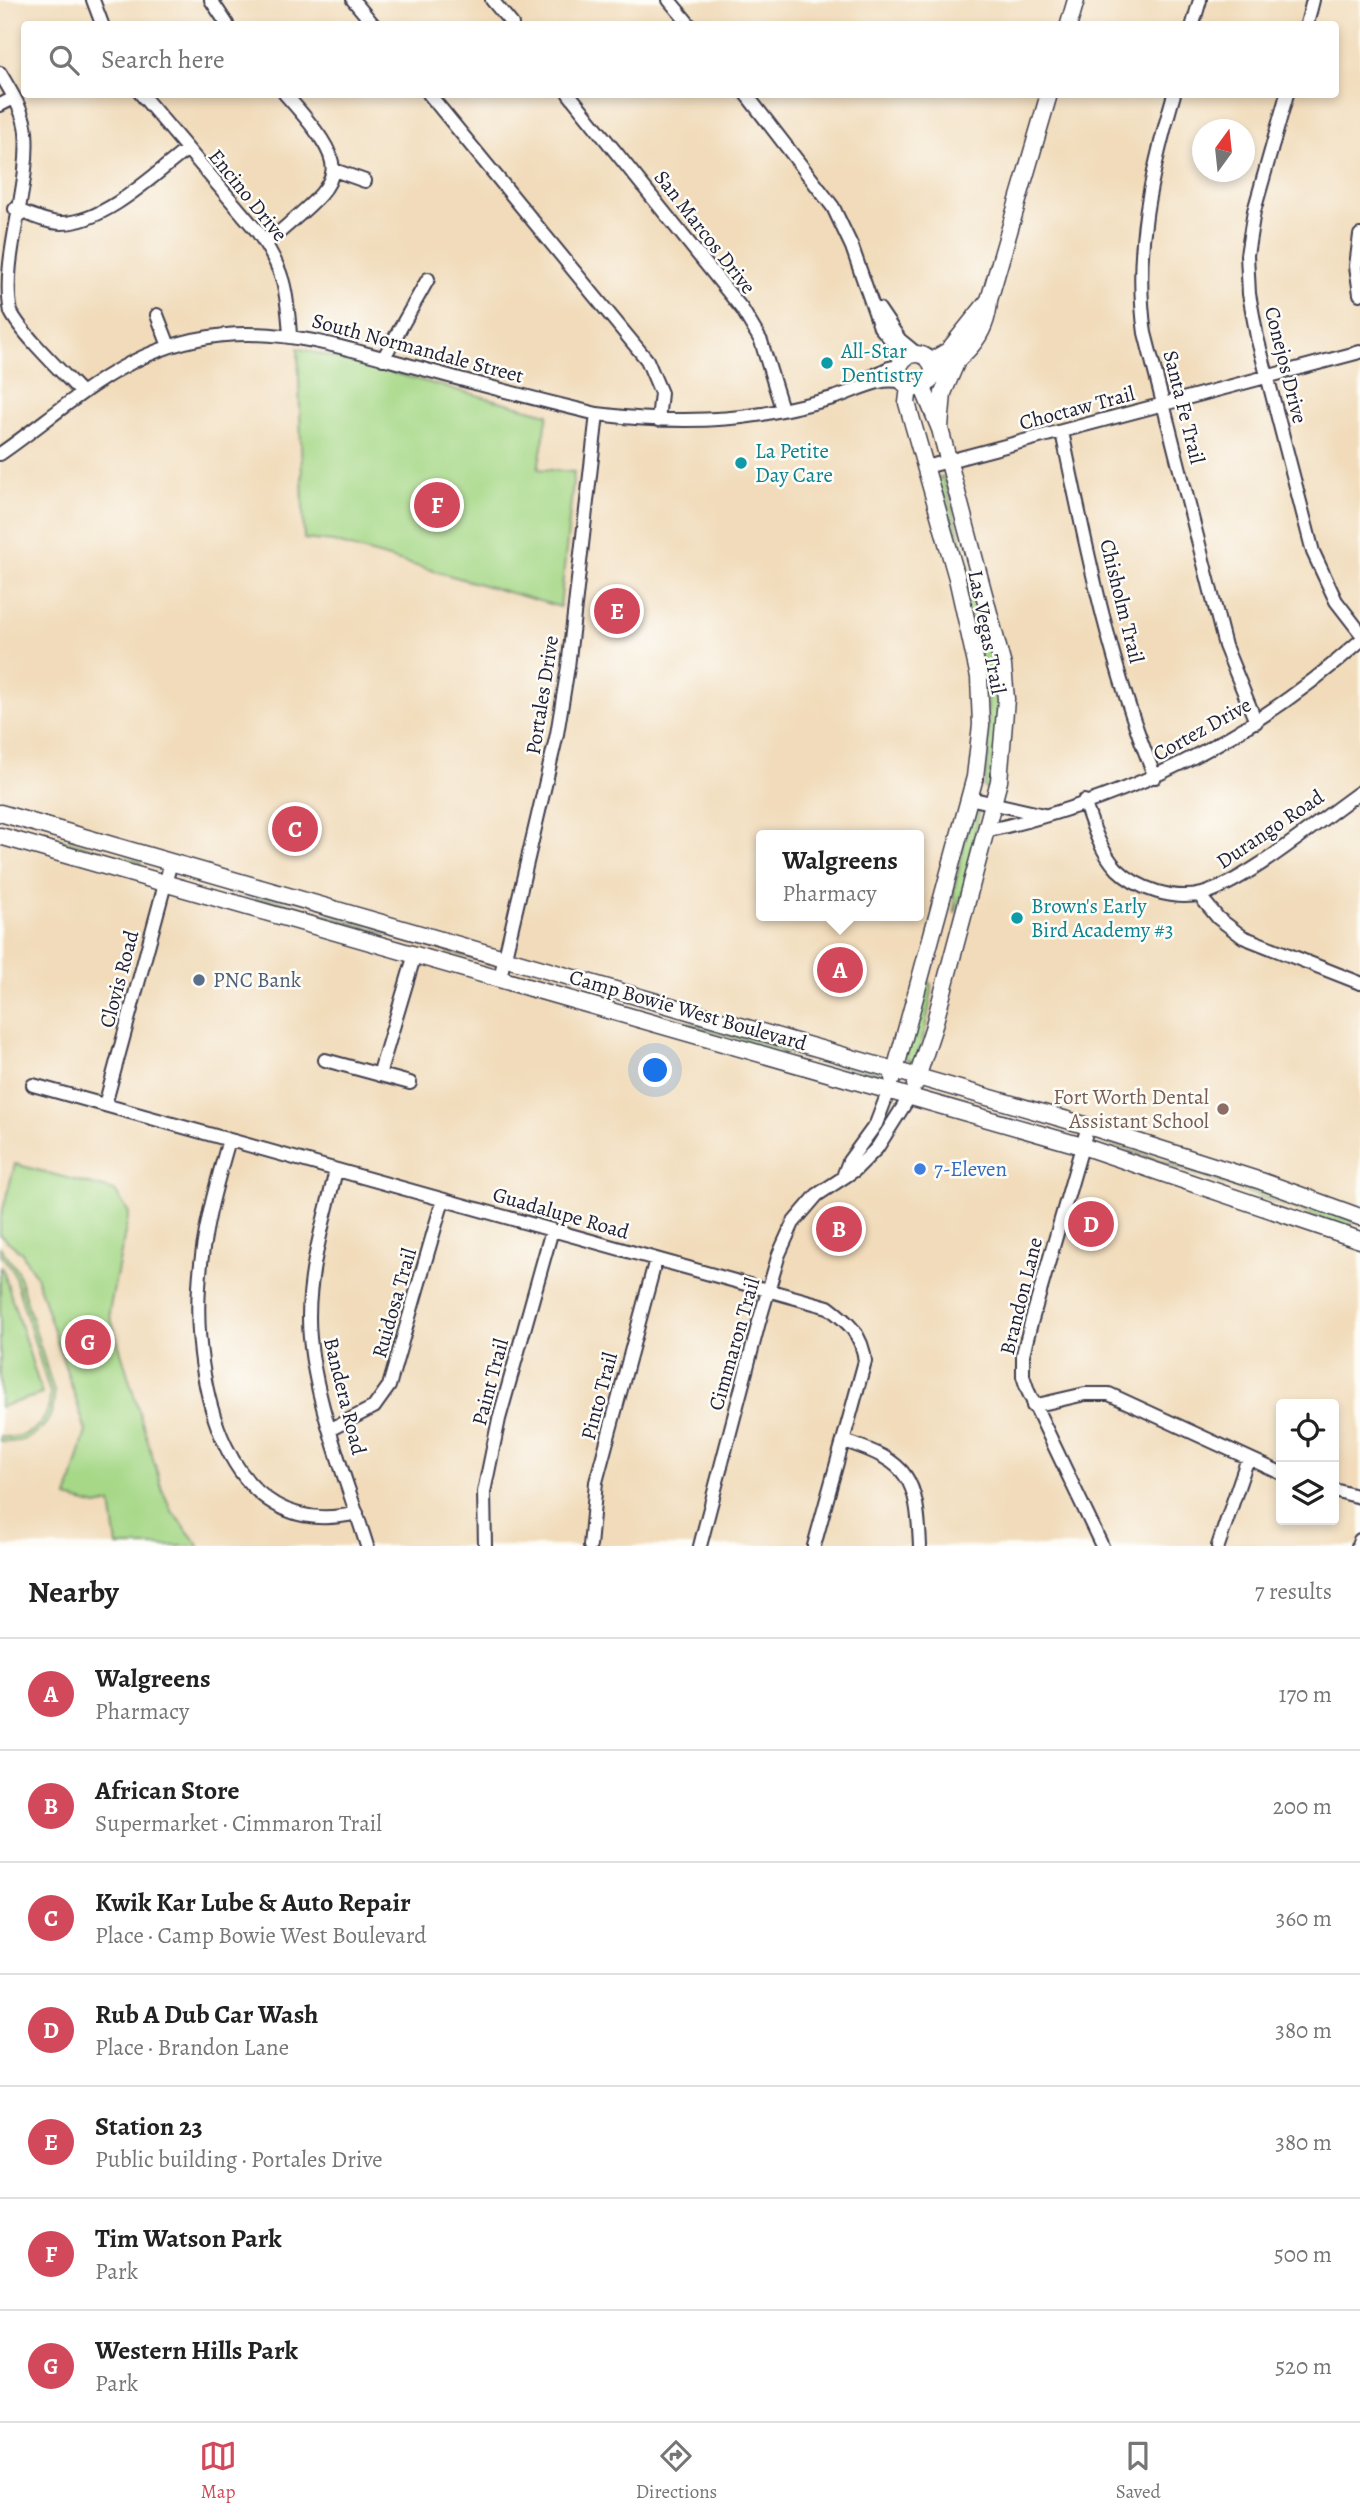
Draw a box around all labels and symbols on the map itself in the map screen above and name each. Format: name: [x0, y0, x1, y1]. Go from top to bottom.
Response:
north arrow: [1192, 119, 1255, 182]
street label: Encino Drive: [202, 143, 294, 247]
street label: San Marcos Drive: [648, 164, 762, 300]
street label: Conejos Drive: [1258, 304, 1314, 426]
street label: South Normandale Street: [309, 306, 527, 390]
place label: All-Star Dentistry: [840, 337, 923, 389]
street label: Santa Fe Trail: [1156, 347, 1212, 467]
marker: All-Star Dentistry: [819, 355, 835, 371]
street label: Choctaw Trail: [1016, 379, 1138, 437]
place label: La Petite Day Care: [755, 437, 833, 489]
marker: La Petite Day Care: [733, 455, 749, 471]
pin: F: [414, 479, 460, 531]
street label: Chisholm Trail: [1093, 536, 1151, 666]
street label: Las Vegas Trail: [961, 568, 1013, 696]
pin: E: [594, 585, 640, 637]
street label: Portales Drive: [519, 633, 565, 757]
street label: Cortez Drive: [1148, 690, 1256, 768]
street label: Durango Road: [1211, 782, 1330, 875]
pin: C: [272, 803, 318, 855]
place label: Brown's Early Bird Academy #3: [1031, 892, 1173, 944]
marker: Brown's Early Bird Academy #3: [1009, 910, 1025, 926]
street label: Clovis Road: [93, 926, 146, 1031]
pin: A: [817, 944, 863, 996]
street label: Camp Bowie West Boulevard: [566, 963, 811, 1058]
place label: PNC Bank: [213, 966, 302, 994]
marker: PNC Bank: [191, 972, 207, 988]
your location: [638, 1053, 672, 1087]
place label: Fort Worth Dental Assistant School: [1053, 1083, 1209, 1135]
marker: Fort Worth Dental Assistant School: [1215, 1101, 1231, 1117]
place label: 7-Eleven: [934, 1155, 1007, 1183]
marker: 7-Eleven: [912, 1161, 928, 1177]
street label: Guadalupe Road: [490, 1180, 633, 1246]
pin: D: [1068, 1198, 1114, 1250]
pin: B: [816, 1203, 862, 1255]
street label: Brandon Lane: [993, 1234, 1049, 1358]
street label: Ruidosa Trail: [365, 1245, 423, 1361]
street label: Cimmaron Trail: [702, 1274, 766, 1414]
pin: G: [65, 1316, 111, 1368]
street label: Bandera Road: [317, 1334, 373, 1458]
street label: Paint Trail: [465, 1335, 515, 1429]
street label: Pinto Trail: [574, 1349, 624, 1443]

